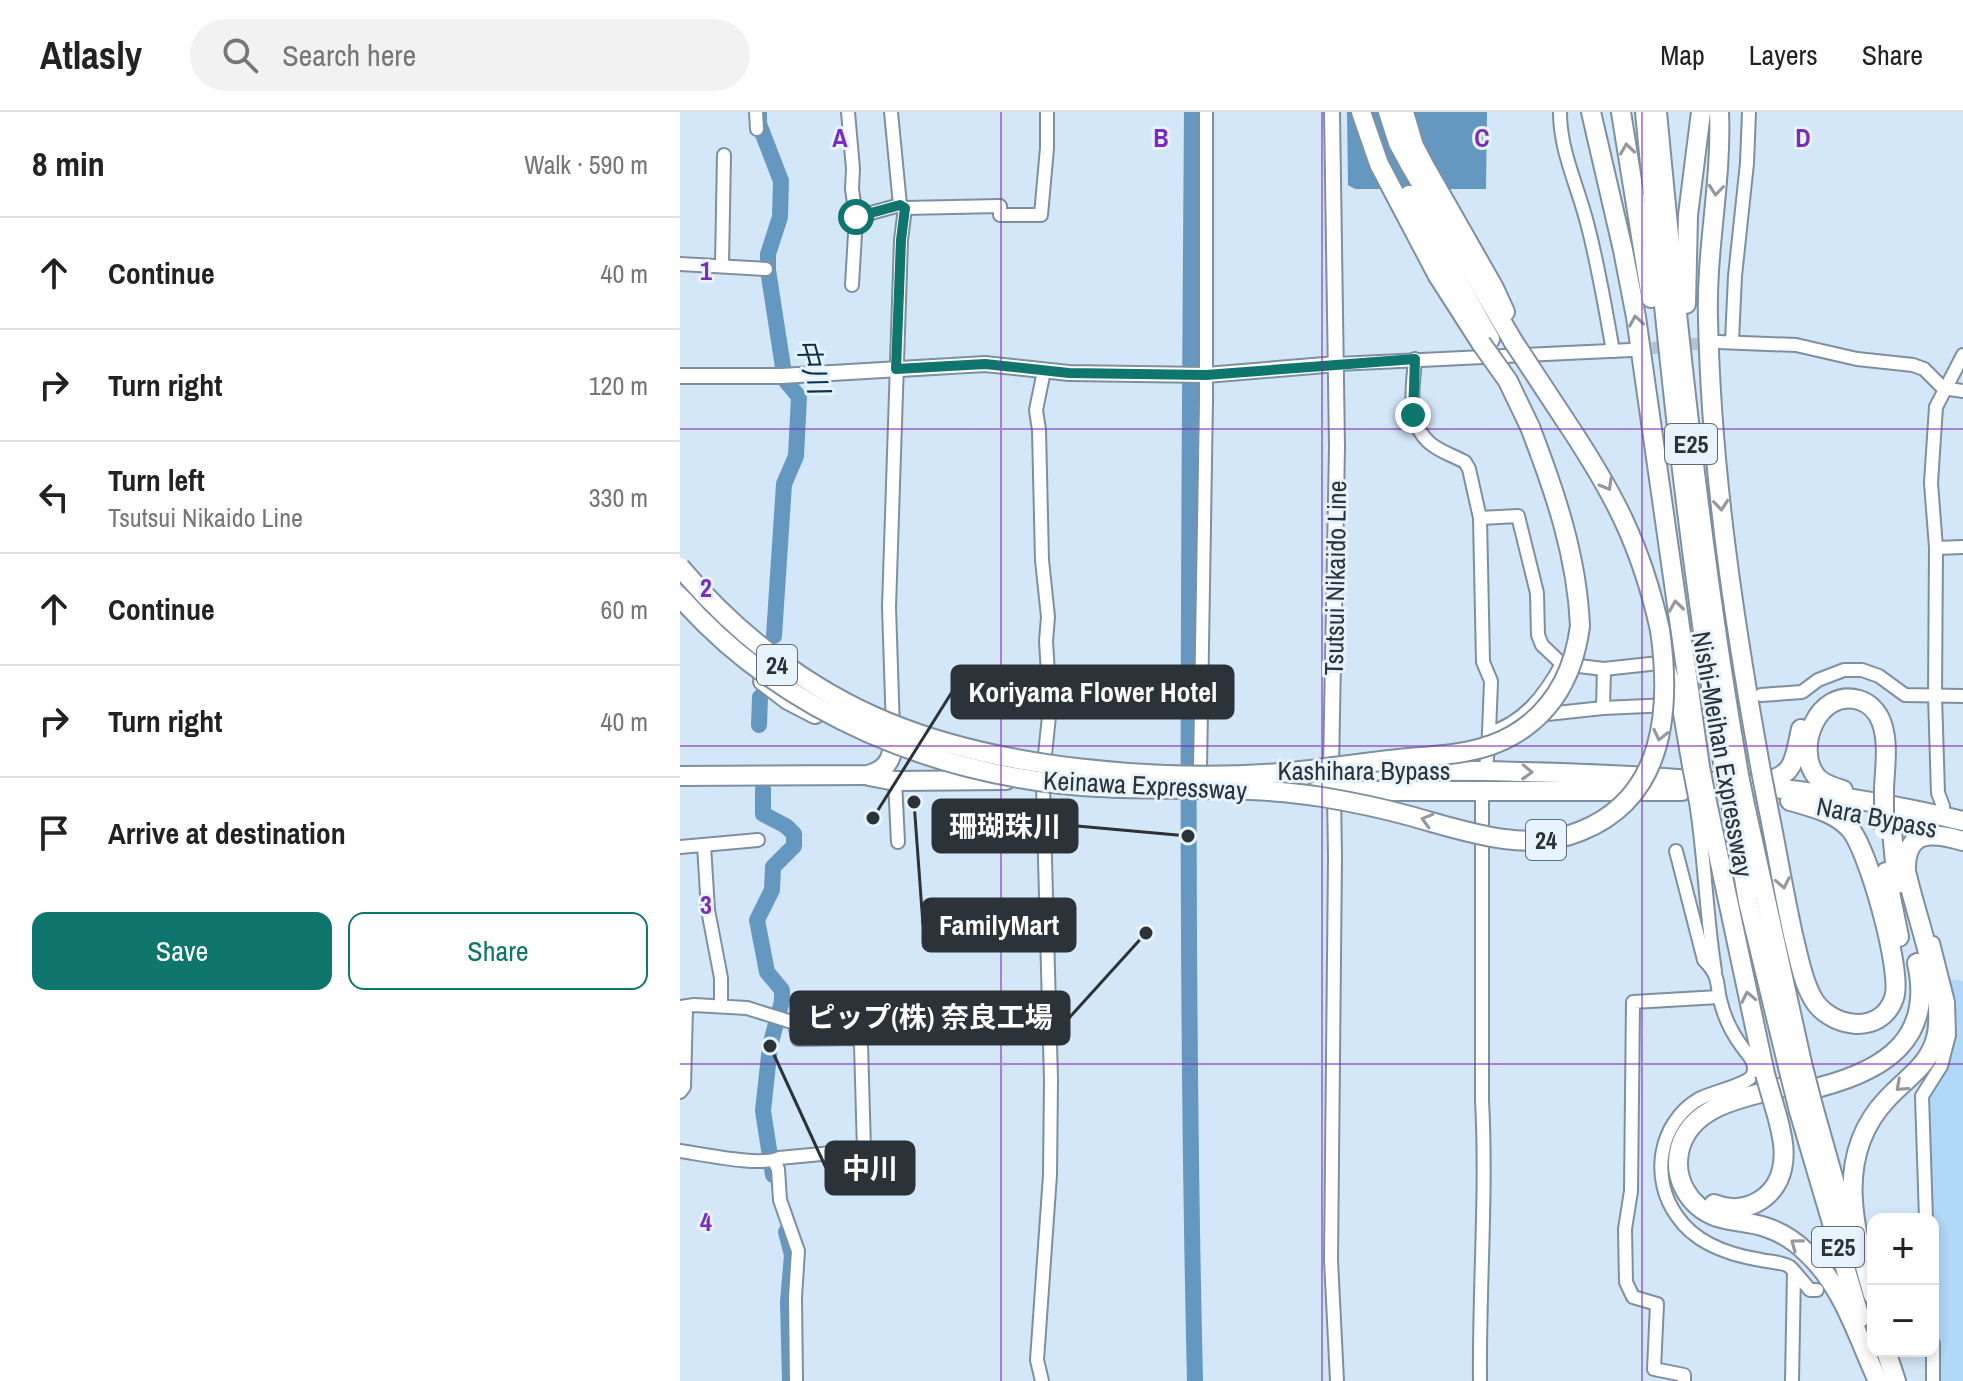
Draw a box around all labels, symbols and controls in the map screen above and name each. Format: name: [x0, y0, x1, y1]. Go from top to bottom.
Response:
search box: [190, 19, 750, 91]
text: Atlasly: [40, 30, 142, 81]
icon: search: [218, 33, 262, 77]
text: Search here: [282, 35, 416, 75]
text: Map: [1660, 36, 1705, 74]
text: Layers: [1749, 36, 1818, 74]
text: Share: [1862, 36, 1923, 74]
text: A: [832, 120, 848, 155]
text: B: [1153, 120, 1169, 155]
text: C: [1474, 120, 1490, 155]
text: D: [1795, 120, 1811, 155]
text: 8 min: [32, 141, 105, 187]
one-way arrow: [1619, 142, 1636, 156]
text: Walk · 590 m: [524, 147, 648, 182]
one-way arrow: [1708, 184, 1725, 197]
route start: [838, 199, 874, 235]
icon: ahead: [32, 251, 76, 295]
text: Continue: [108, 253, 215, 293]
text: 1: [700, 253, 712, 288]
text: 40 m: [601, 256, 648, 291]
one-way arrow: [1629, 314, 1646, 328]
water label: 中川: [787, 334, 839, 401]
icon: right: [32, 363, 76, 407]
text: Turn right: [108, 365, 222, 405]
text: 120 m: [589, 368, 648, 403]
route end: [1395, 397, 1431, 433]
road number: E25: [1665, 424, 1717, 464]
text: Turn left: [108, 460, 205, 500]
icon: left: [32, 475, 76, 519]
one-way arrow: [1597, 476, 1613, 491]
text: 330 m: [589, 480, 648, 515]
street label: Tsutsui Nikaido Line: [1316, 480, 1354, 676]
one-way arrow: [1713, 499, 1730, 512]
text: Tsutsui Nikaido Line: [108, 500, 303, 535]
text: 2: [700, 570, 712, 605]
icon: ahead: [32, 587, 76, 631]
text: Continue: [108, 589, 215, 629]
text: 60 m: [601, 592, 648, 627]
one-way arrow: [1668, 600, 1685, 613]
street label: Nishi-Meihan Expressway: [1684, 628, 1762, 880]
road number: 24: [757, 645, 797, 685]
callout: Koriyama Flower Hotel: [952, 666, 1233, 718]
text: Koriyama Flower Hotel: [969, 673, 1217, 711]
icon: right: [32, 699, 76, 743]
text: Turn right: [108, 701, 222, 741]
text: 40 m: [601, 704, 648, 739]
one-way arrow: [1653, 727, 1670, 741]
street label: Kashihara Bypass: [1277, 753, 1451, 788]
street label: Keinawa Expressway: [1042, 762, 1248, 808]
one-way arrow: [1521, 763, 1534, 780]
street label: Nara Bypass: [1814, 788, 1940, 846]
callout: 珊瑚珠川: [933, 800, 1077, 852]
text: 珊瑚珠川: [949, 807, 1061, 845]
icon: arrive: [32, 811, 76, 855]
text: Arrive at destination: [108, 813, 346, 853]
one-way arrow: [1420, 813, 1434, 830]
road number: 24: [1526, 820, 1566, 860]
one-way arrow: [1774, 876, 1791, 890]
text: 3: [700, 887, 712, 922]
callout: FamilyMart: [923, 899, 1075, 951]
text: FamilyMart: [939, 906, 1059, 944]
button: Save: [32, 912, 332, 990]
button: Share: [348, 912, 648, 990]
one-way arrow: [1740, 991, 1757, 1005]
callout: ピップ(株) 奈良工場: [791, 992, 1069, 1044]
text: ピップ(株) 奈良工場: [807, 998, 1053, 1036]
one-way arrow: [1895, 1077, 1910, 1091]
callout: 中川: [826, 1142, 914, 1194]
text: 中川: [842, 1149, 898, 1187]
text: 4: [700, 1204, 712, 1239]
map controls: [1867, 1213, 1939, 1357]
button: +: [1867, 1213, 1939, 1285]
road number: E25: [1812, 1227, 1864, 1267]
one-way arrow: [1790, 1239, 1804, 1254]
button: −: [1867, 1285, 1939, 1357]

